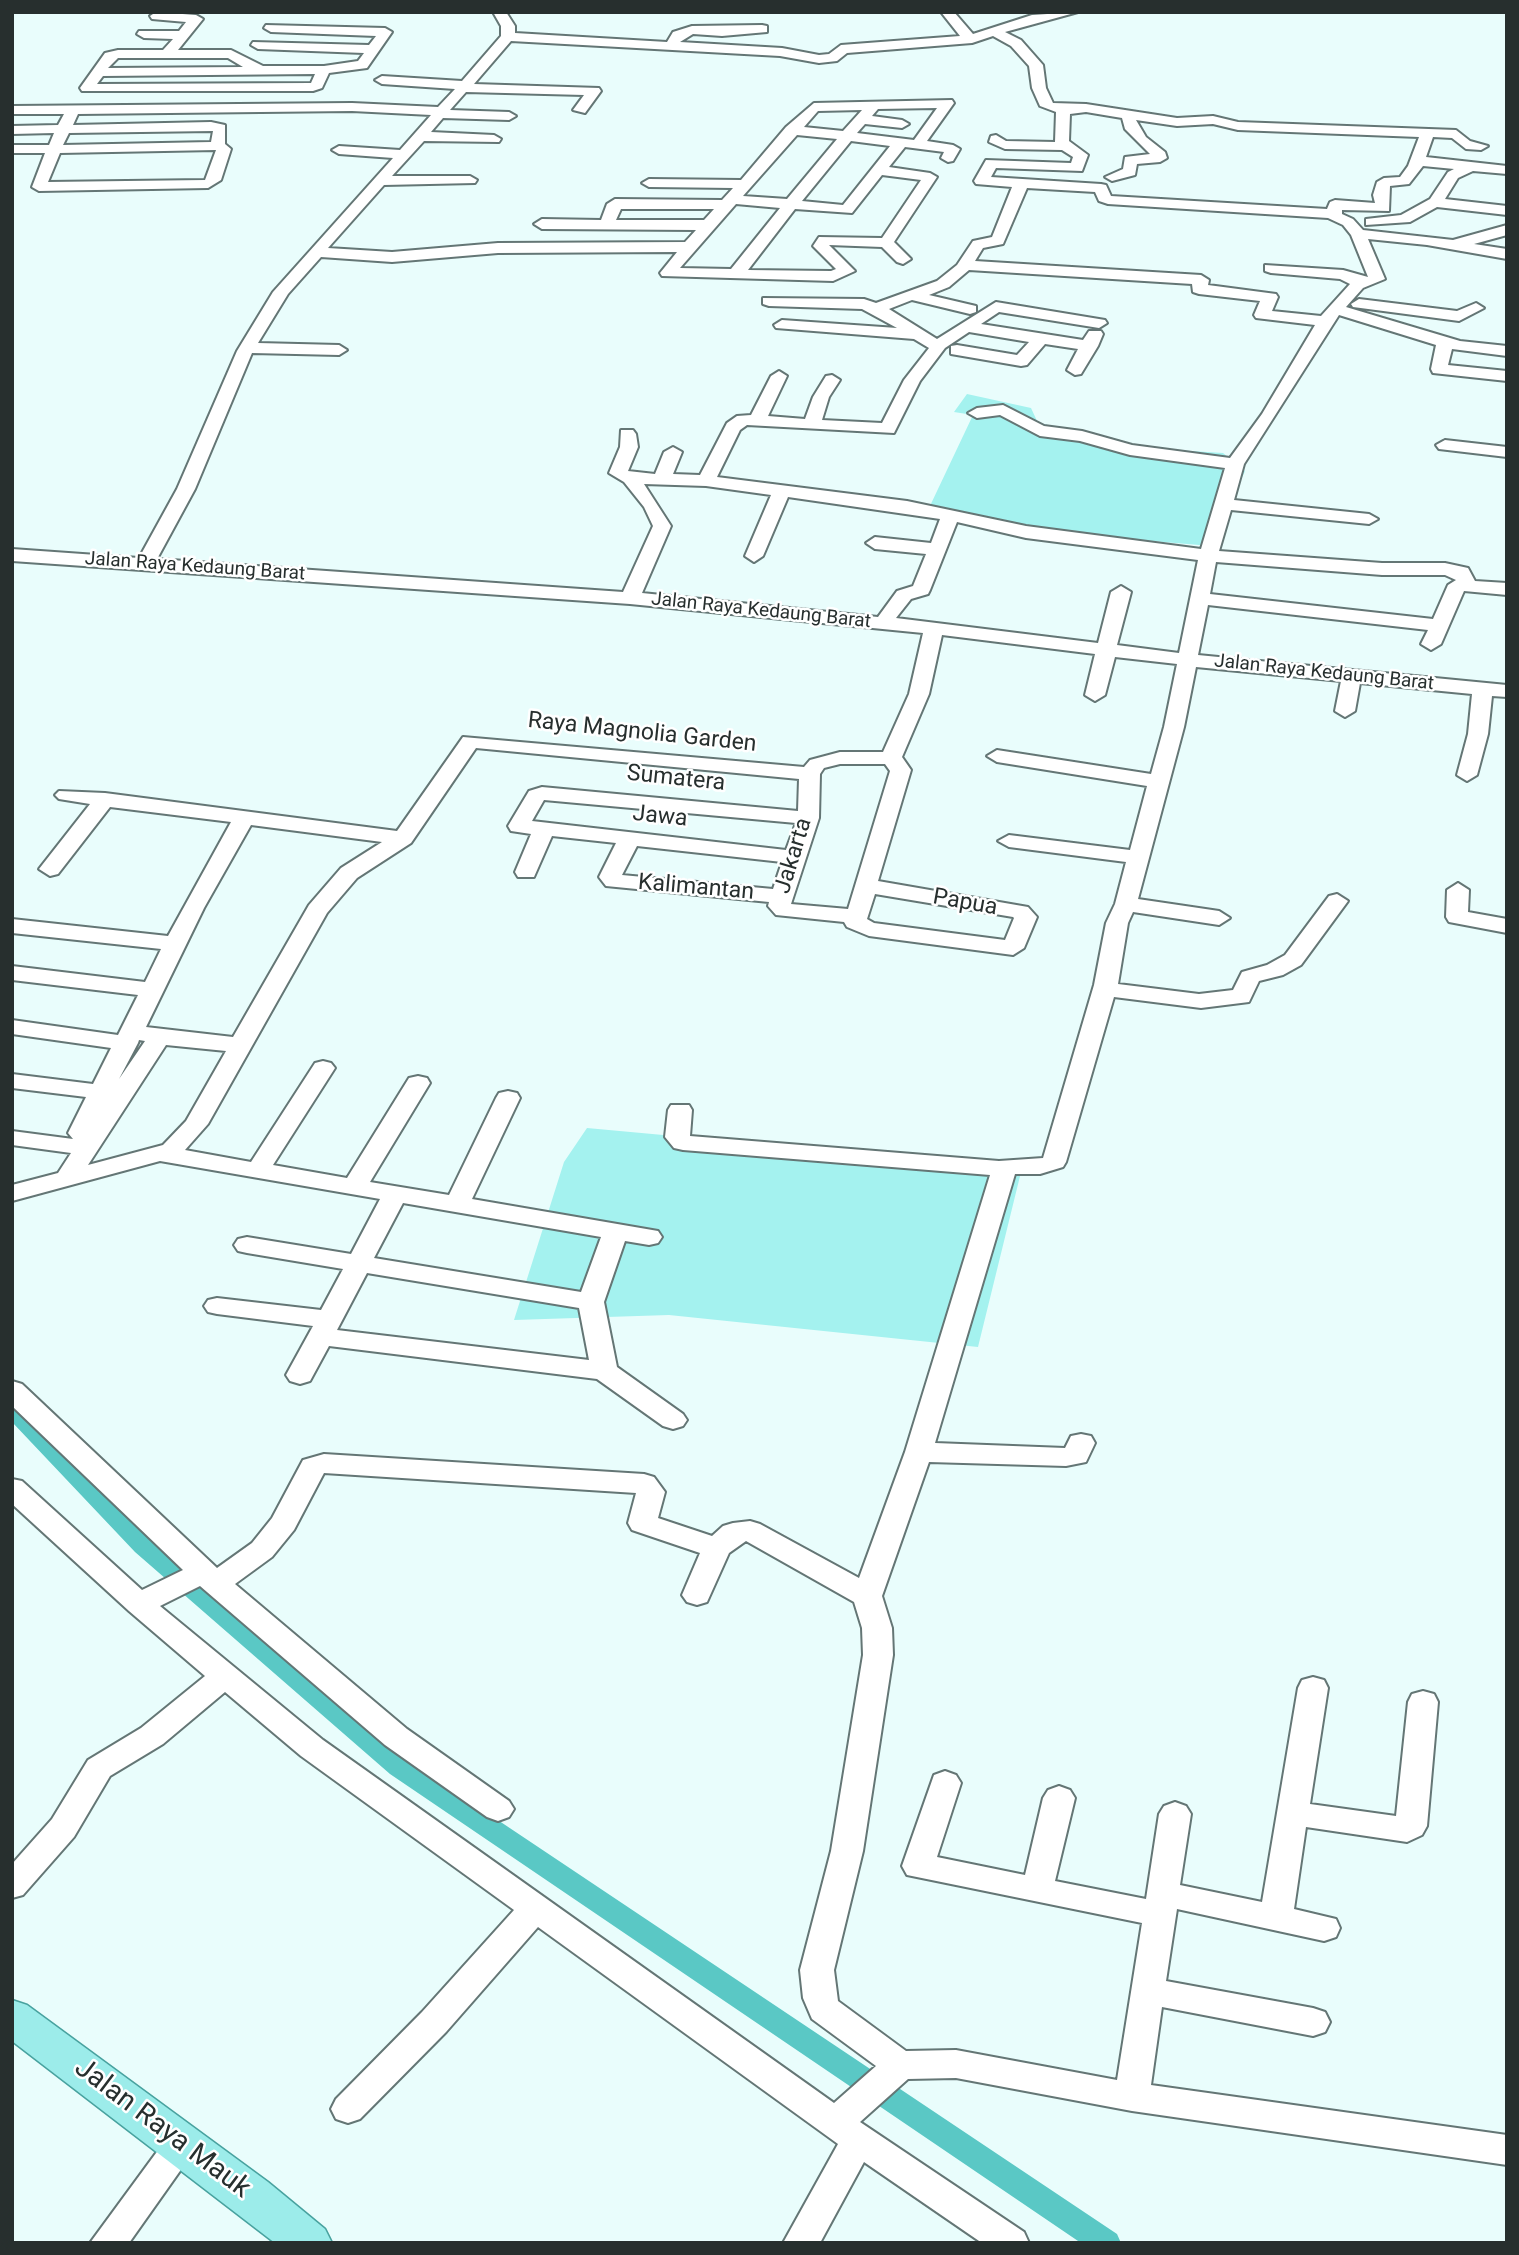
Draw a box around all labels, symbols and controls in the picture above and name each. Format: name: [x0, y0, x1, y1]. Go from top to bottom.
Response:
street label: Jalan Raya Kedaung Barat: [84, 548, 306, 586]
street label: Jalan Raya Kedaung Barat: [650, 588, 872, 634]
street label: Jalan Raya Kedaung Barat: [1213, 650, 1435, 696]
street label: Raya Magnolia Garden: [526, 707, 758, 759]
street label: Sumatera: [626, 760, 726, 798]
street label: Jawa: [631, 800, 689, 834]
street label: Jakarta: [769, 815, 819, 897]
street label: Kalimantan: [637, 869, 755, 907]
street label: Papua: [931, 884, 999, 922]
street label: Jalan Raya Mauk: [67, 2052, 257, 2206]

